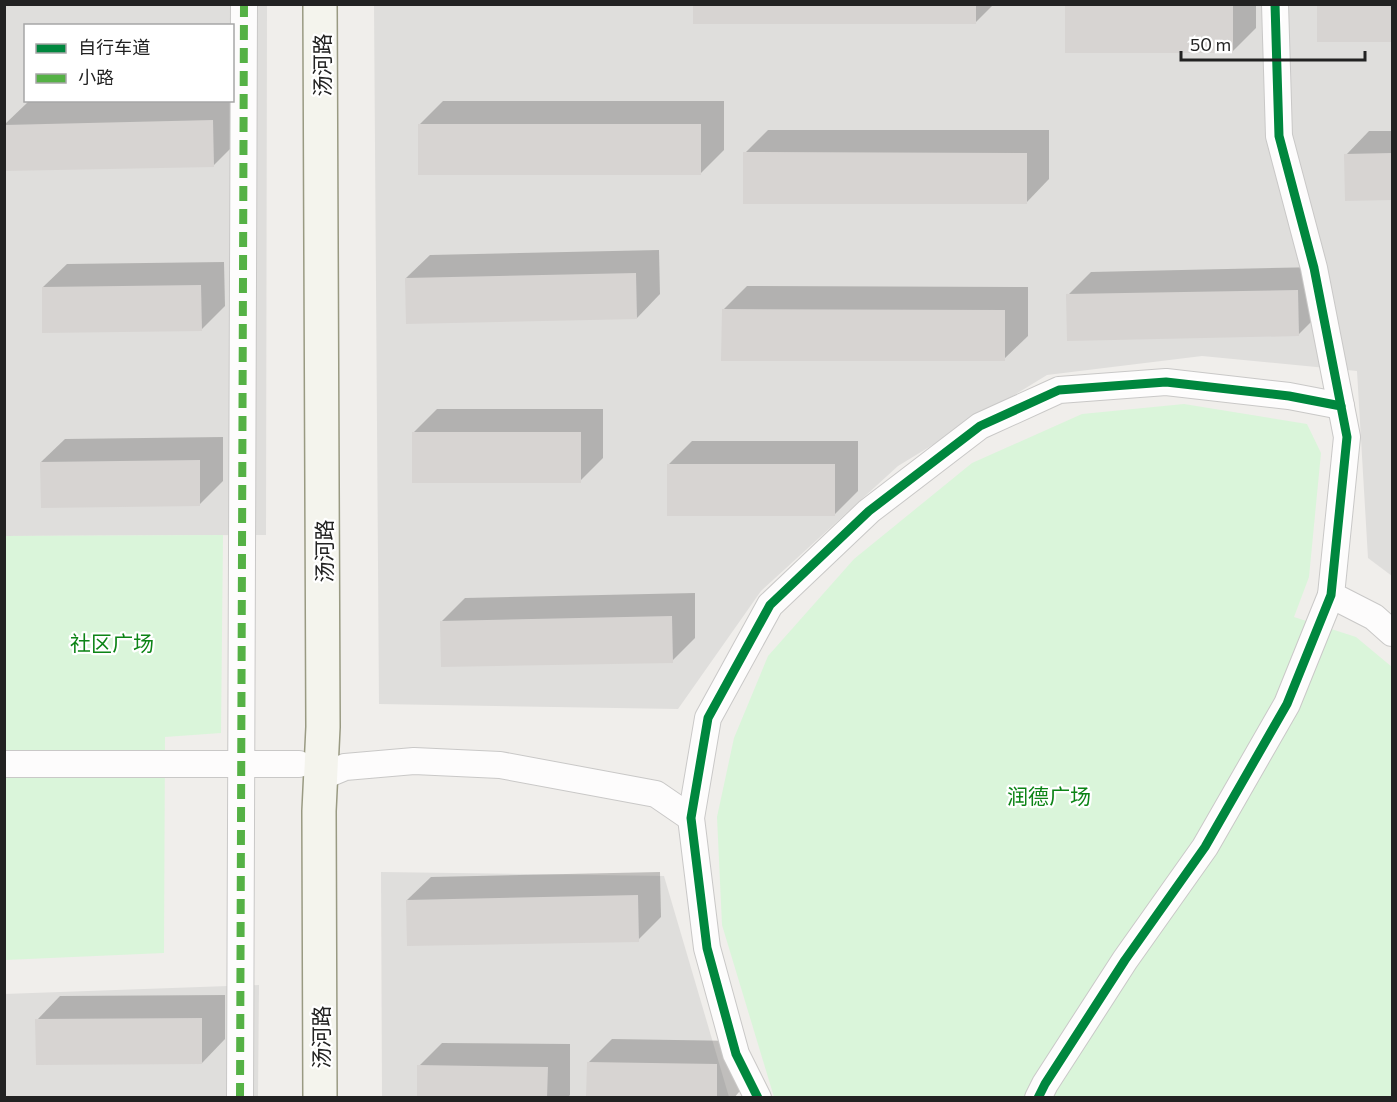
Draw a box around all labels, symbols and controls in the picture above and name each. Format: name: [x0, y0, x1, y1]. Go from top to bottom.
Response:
legend: [24, 24, 234, 102]
scale bar: [1181, 24, 1366, 62]
text: 50 m: [1190, 33, 1231, 55]
street label: 汤河路: [309, 34, 334, 97]
text: 自行车道: [78, 36, 150, 58]
text: 小路: [78, 66, 114, 88]
street label: 汤河路: [311, 520, 336, 583]
park label: 社区广场: [70, 630, 154, 655]
park label: 润德广场: [1007, 783, 1091, 808]
street label: 汤河路: [308, 1006, 333, 1069]

